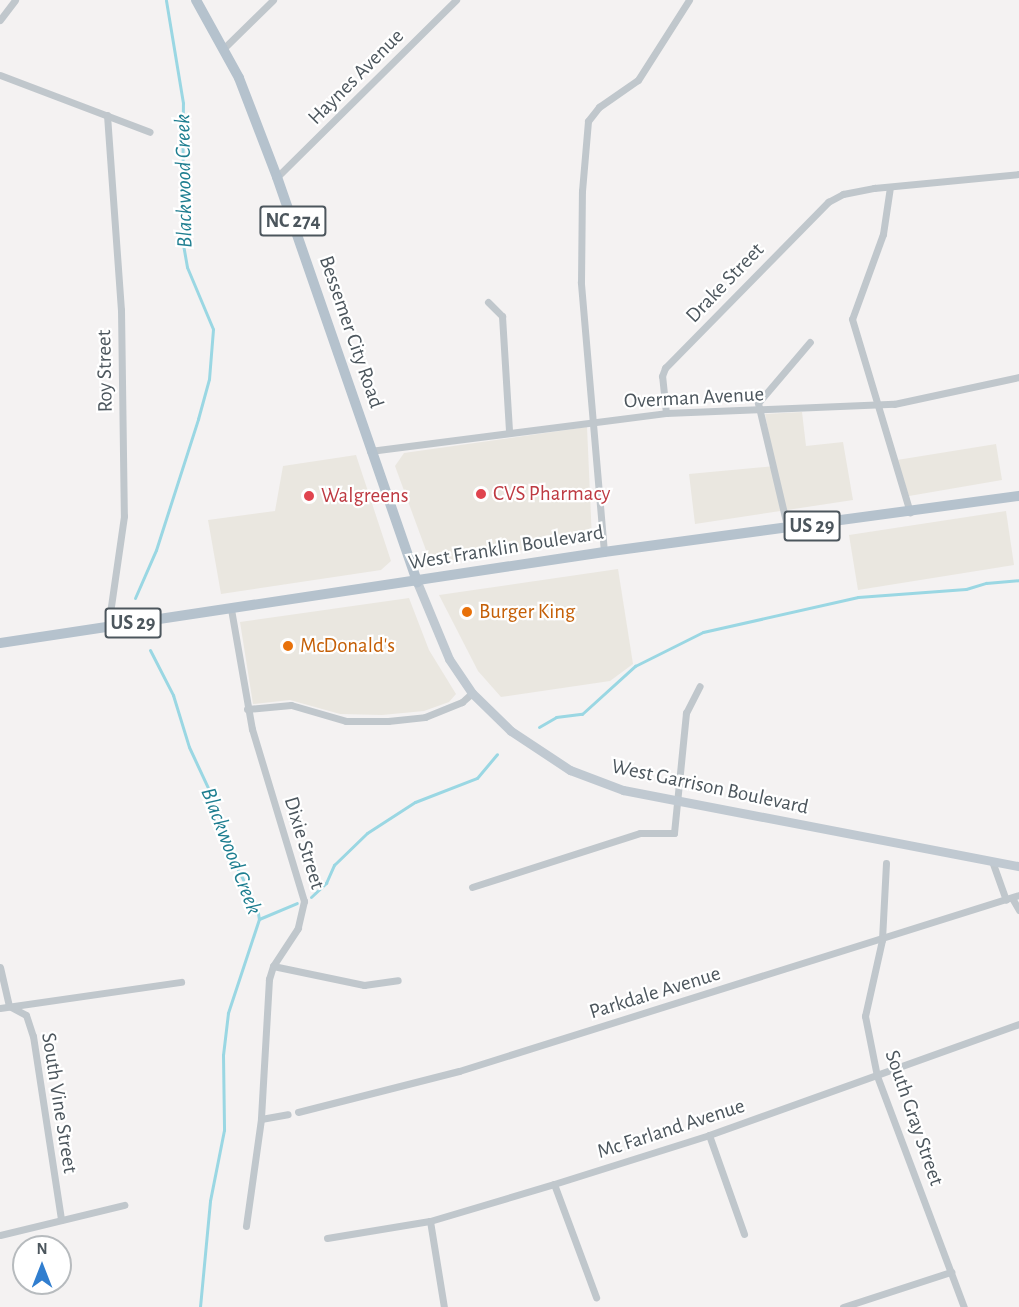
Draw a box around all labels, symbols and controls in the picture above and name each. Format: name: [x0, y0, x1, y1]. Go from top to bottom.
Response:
street label: Haynes Avenue: [303, 24, 409, 130]
water label: Blackwood Creek: [170, 114, 198, 248]
road number: NC 274: [258, 204, 328, 238]
street label: Drake Street: [681, 238, 769, 328]
street label: Bessemer City Road: [313, 252, 389, 412]
street label: Roy Street: [92, 329, 118, 413]
street label: Overman Avenue: [623, 382, 765, 414]
place label: CVS Pharmacy: [493, 481, 610, 507]
place label: Walgreens: [321, 483, 408, 509]
marker: CVS Pharmacy: [474, 487, 488, 501]
marker: Walgreens: [302, 489, 316, 503]
road number: US 29: [784, 509, 840, 543]
street label: West Franklin Boulevard: [407, 520, 605, 576]
place label: Burger King: [479, 599, 575, 625]
marker: Burger King: [460, 605, 474, 619]
road number: US 29: [104, 606, 162, 640]
place label: McDonald's: [300, 633, 395, 659]
marker: McDonald's: [281, 639, 295, 653]
street label: West Garrison Boulevard: [609, 754, 811, 820]
water label: Blackwood Creek: [195, 784, 267, 918]
street label: Dixie Street: [278, 794, 330, 892]
street label: Parkdale Avenue: [586, 961, 724, 1025]
street label: South Vine Street: [35, 1031, 83, 1175]
street label: South Gray Street: [879, 1047, 949, 1189]
street label: Mc Farland Avenue: [594, 1093, 748, 1165]
north arrow: [12, 1235, 72, 1295]
text: N: [36, 1241, 48, 1257]

